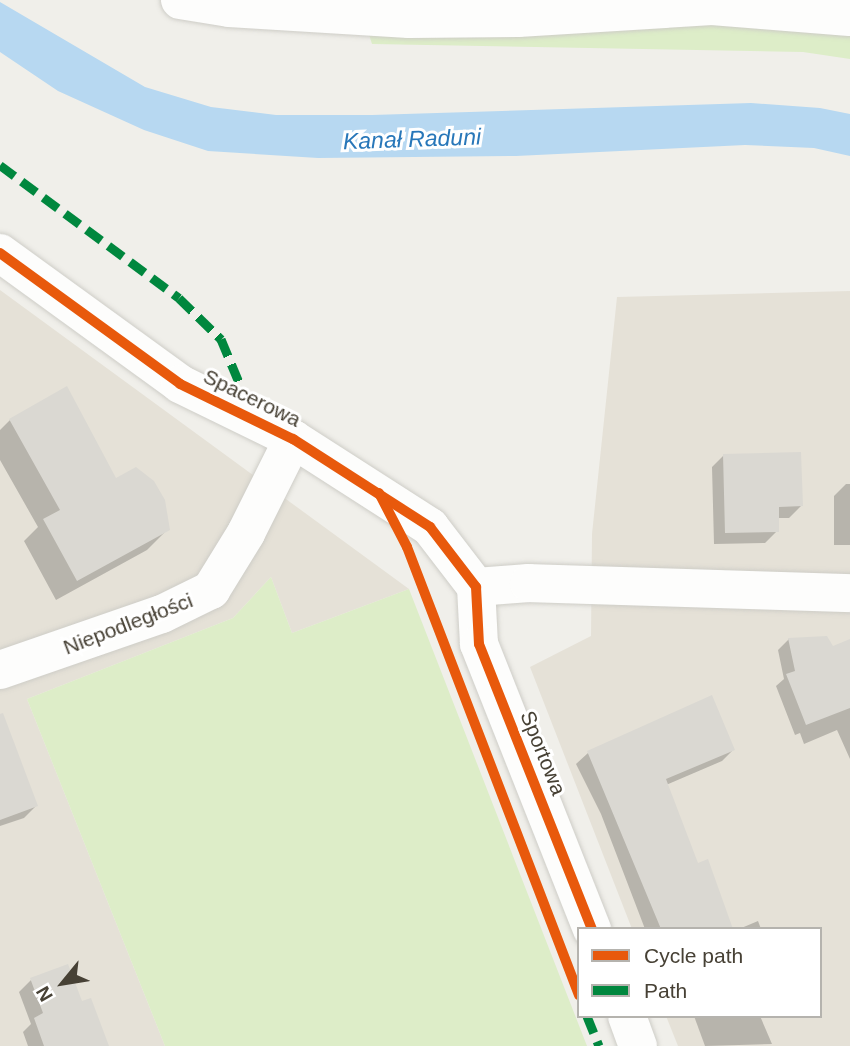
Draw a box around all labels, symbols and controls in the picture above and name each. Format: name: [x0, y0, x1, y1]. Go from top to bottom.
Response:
water label: Kanał Raduni: [343, 123, 481, 155]
street label: Spacerowa: [199, 364, 305, 432]
street label: Niepodległości: [60, 588, 196, 660]
street label: Sportowa: [515, 707, 571, 799]
legend: [577, 927, 822, 1018]
text: Cycle path: [644, 944, 743, 967]
north arrow: [28, 948, 98, 1018]
text: Path: [644, 979, 687, 1002]
text: N: [32, 983, 57, 1005]

